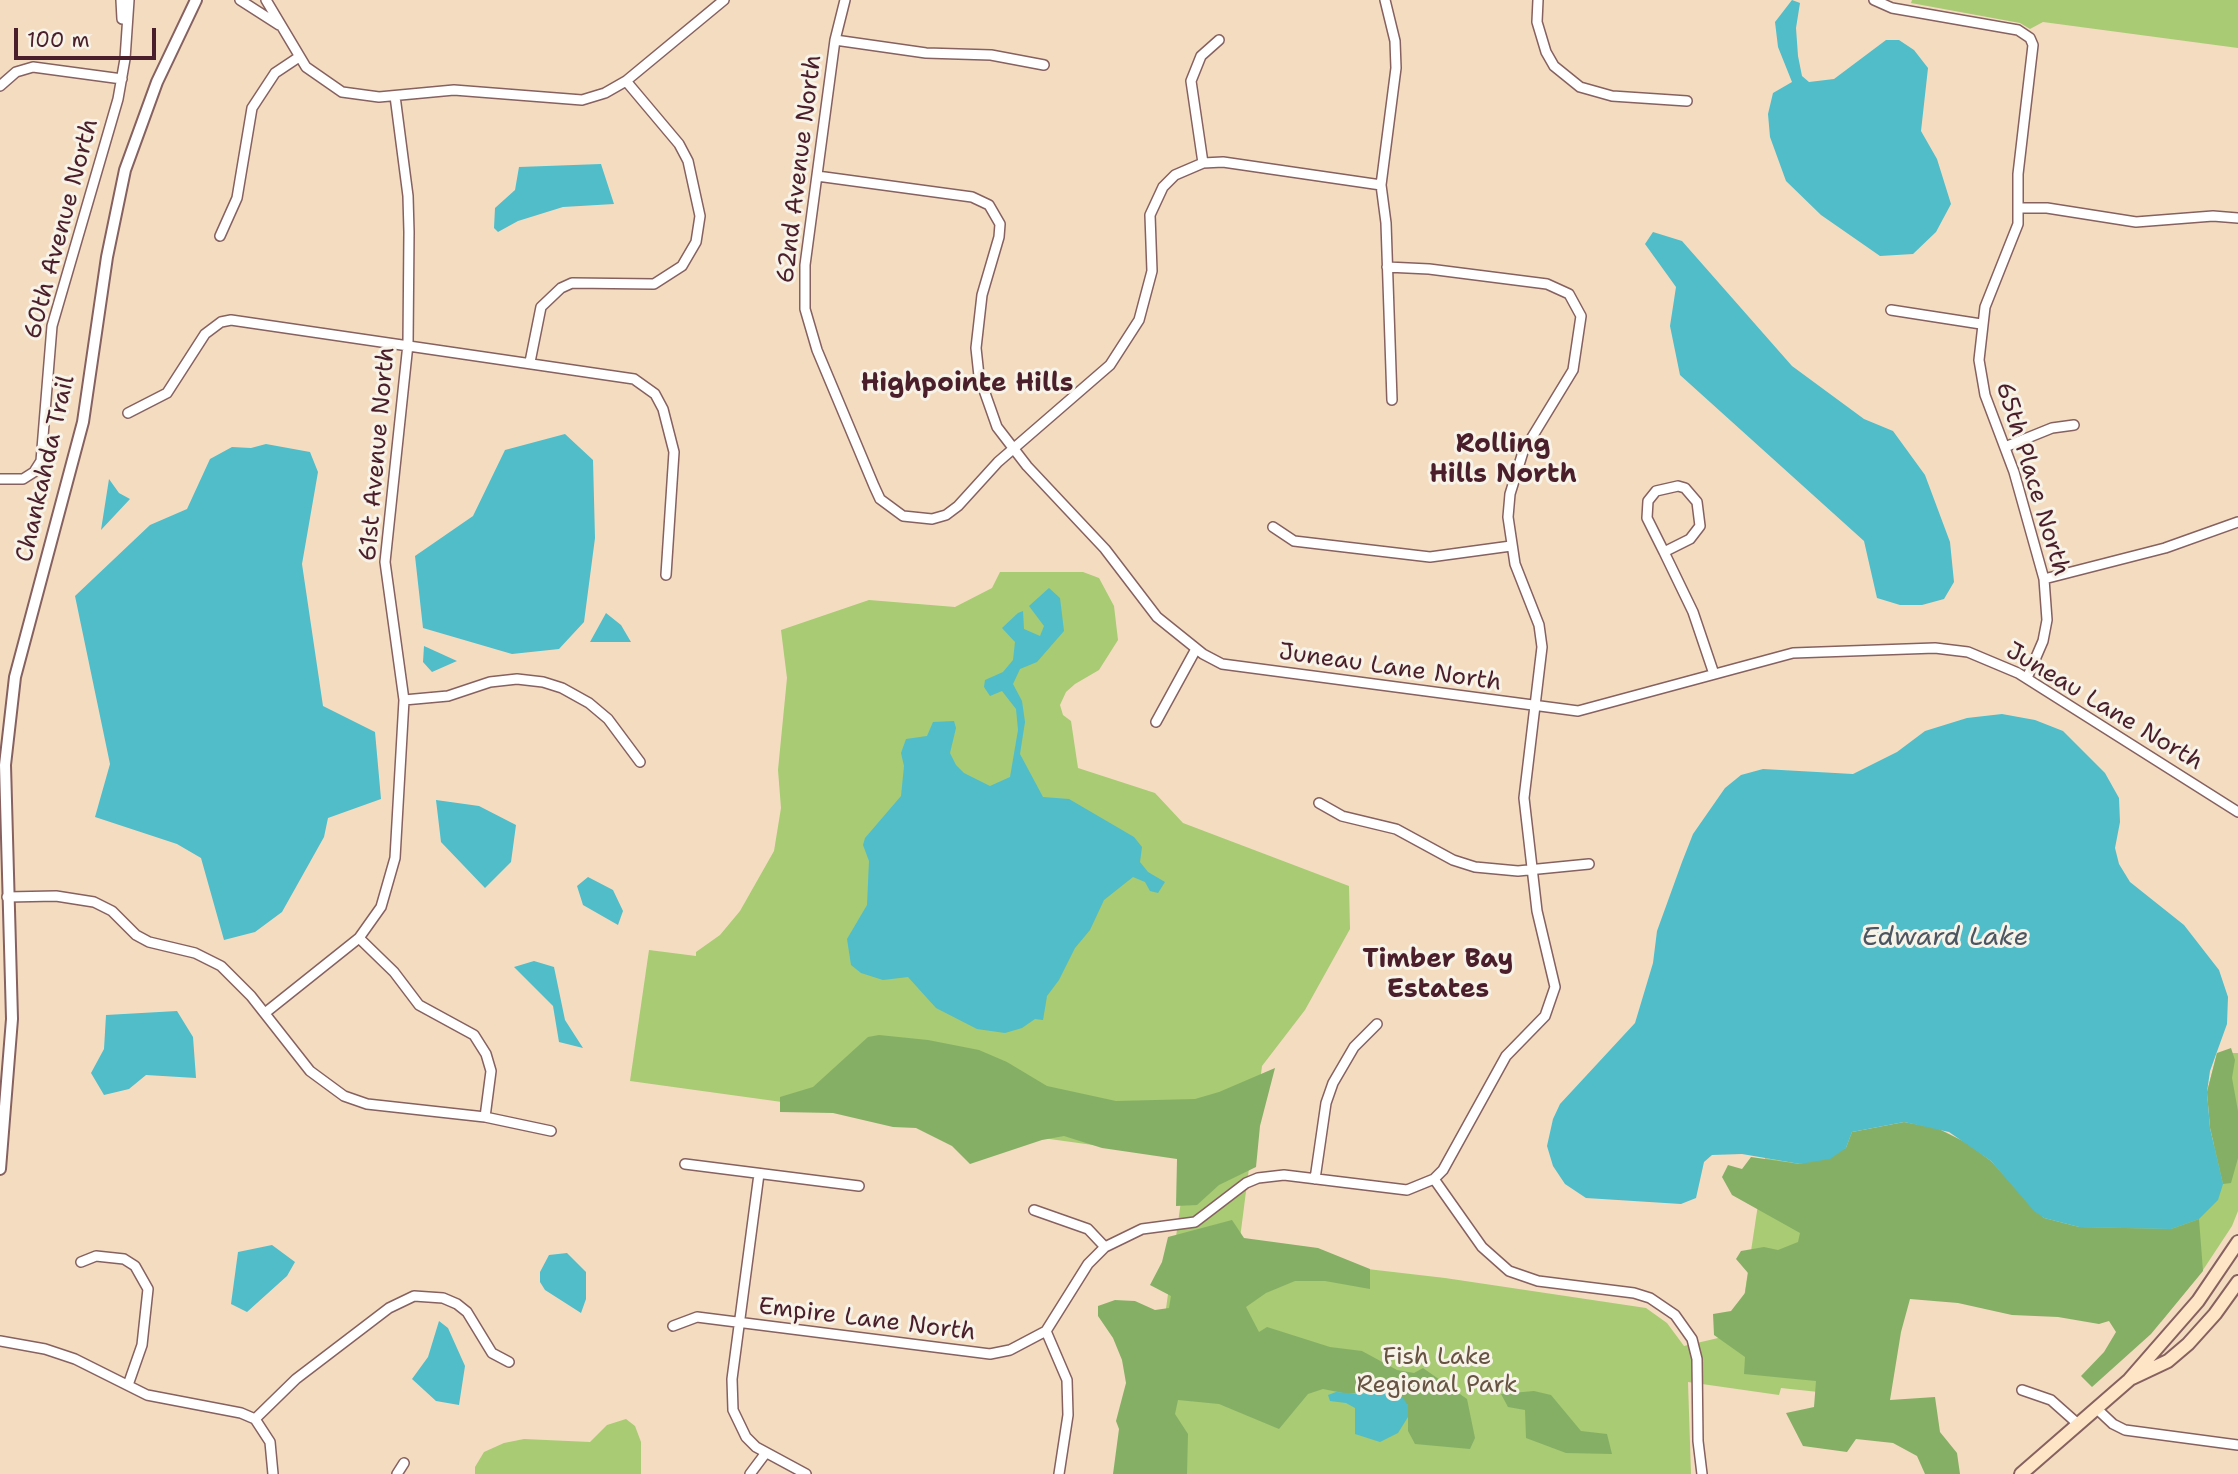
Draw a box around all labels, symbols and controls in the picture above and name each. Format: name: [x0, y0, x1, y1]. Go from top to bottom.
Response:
scale bar: [18, 14, 159, 58]
text: 100 m: [27, 26, 90, 54]
street label: 62nd Avenue North: [772, 53, 828, 285]
street label: 60th Avenue North: [19, 116, 105, 342]
street label: 61st Avenue North: [354, 346, 402, 562]
district label: Highpointe Hills: [861, 368, 1073, 400]
street label: Chankahda Trail: [11, 373, 81, 565]
street label: 65th Place North: [1989, 379, 2075, 579]
district label: Rolling Hills North: [1429, 429, 1577, 490]
street label: Juneau Lane North: [2000, 637, 2208, 777]
street label: Juneau Lane North: [1277, 638, 1503, 698]
water label: Edward Lake: [1862, 922, 2028, 954]
district label: Timber Bay Estates: [1362, 944, 1514, 1006]
street label: Empire Lane North: [757, 1292, 977, 1348]
park label: Fish Lake Regional Park: [1356, 1344, 1518, 1400]

